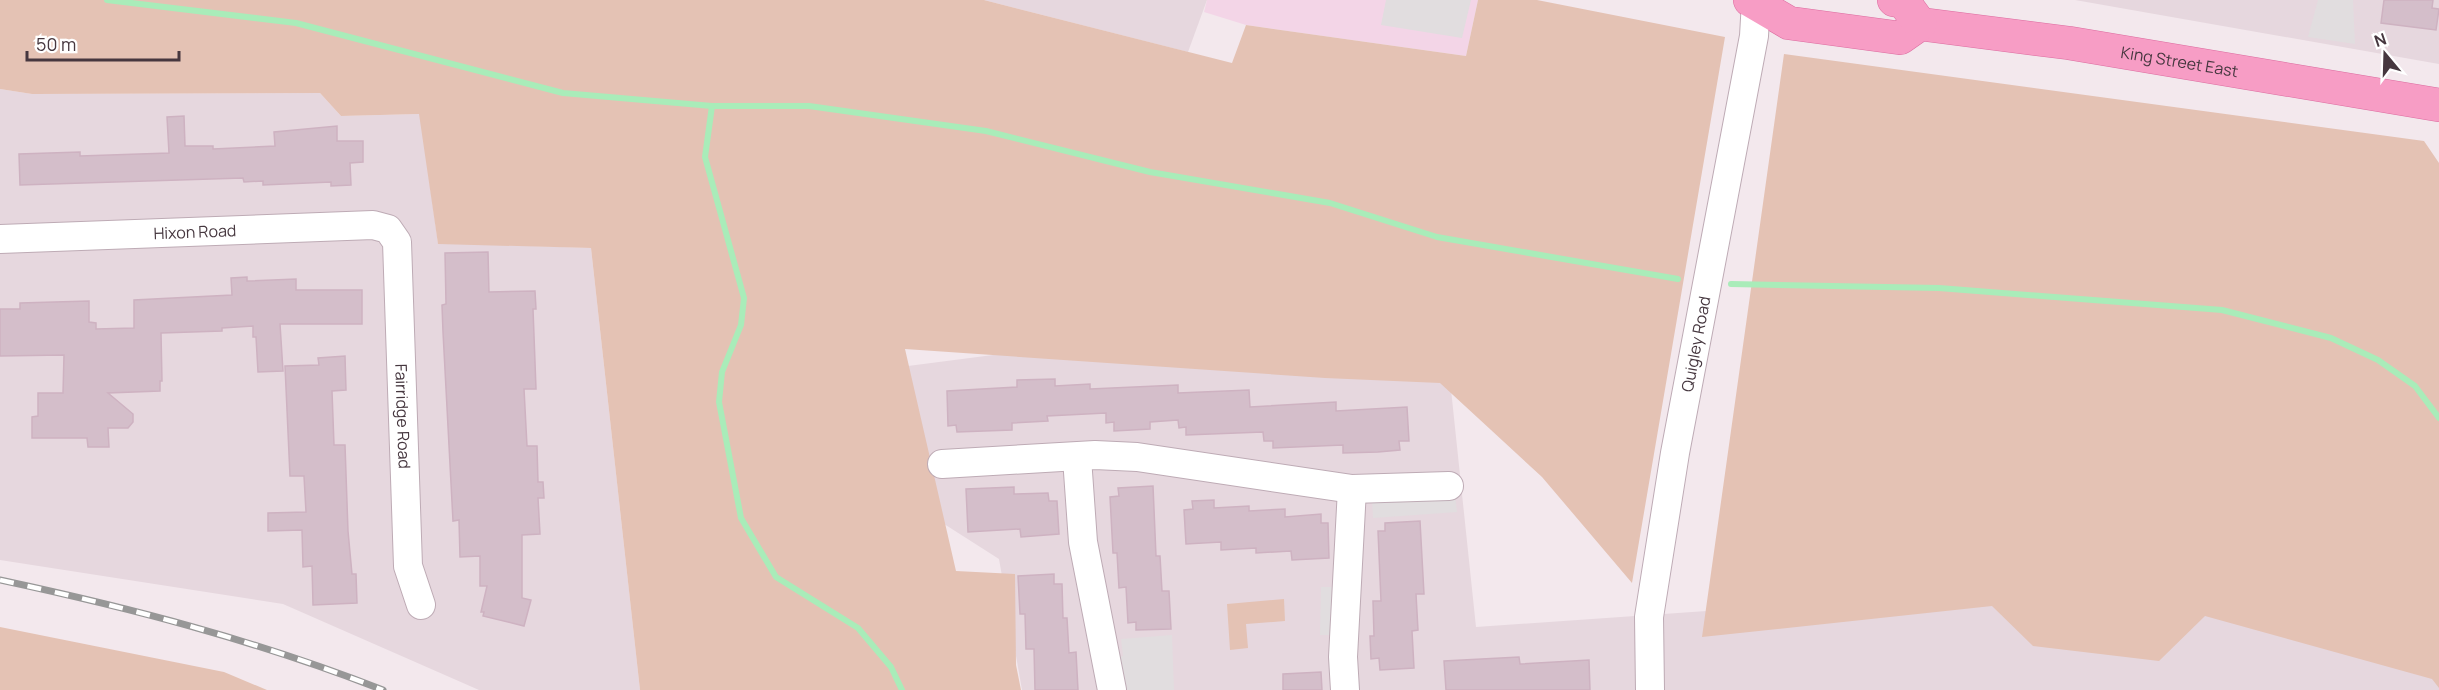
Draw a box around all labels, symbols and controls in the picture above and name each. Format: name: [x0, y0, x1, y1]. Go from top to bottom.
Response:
scale bar: [27, 24, 178, 62]
north arrow: [2355, 24, 2415, 84]
text: N: [2371, 28, 2389, 52]
text: 50 m: [36, 32, 76, 56]
street label: King Street East: [2119, 41, 2240, 82]
street label: Hixon Road: [153, 219, 237, 244]
street label: Quigley Road: [1676, 294, 1715, 394]
street label: Fairridge Road: [390, 363, 416, 469]

